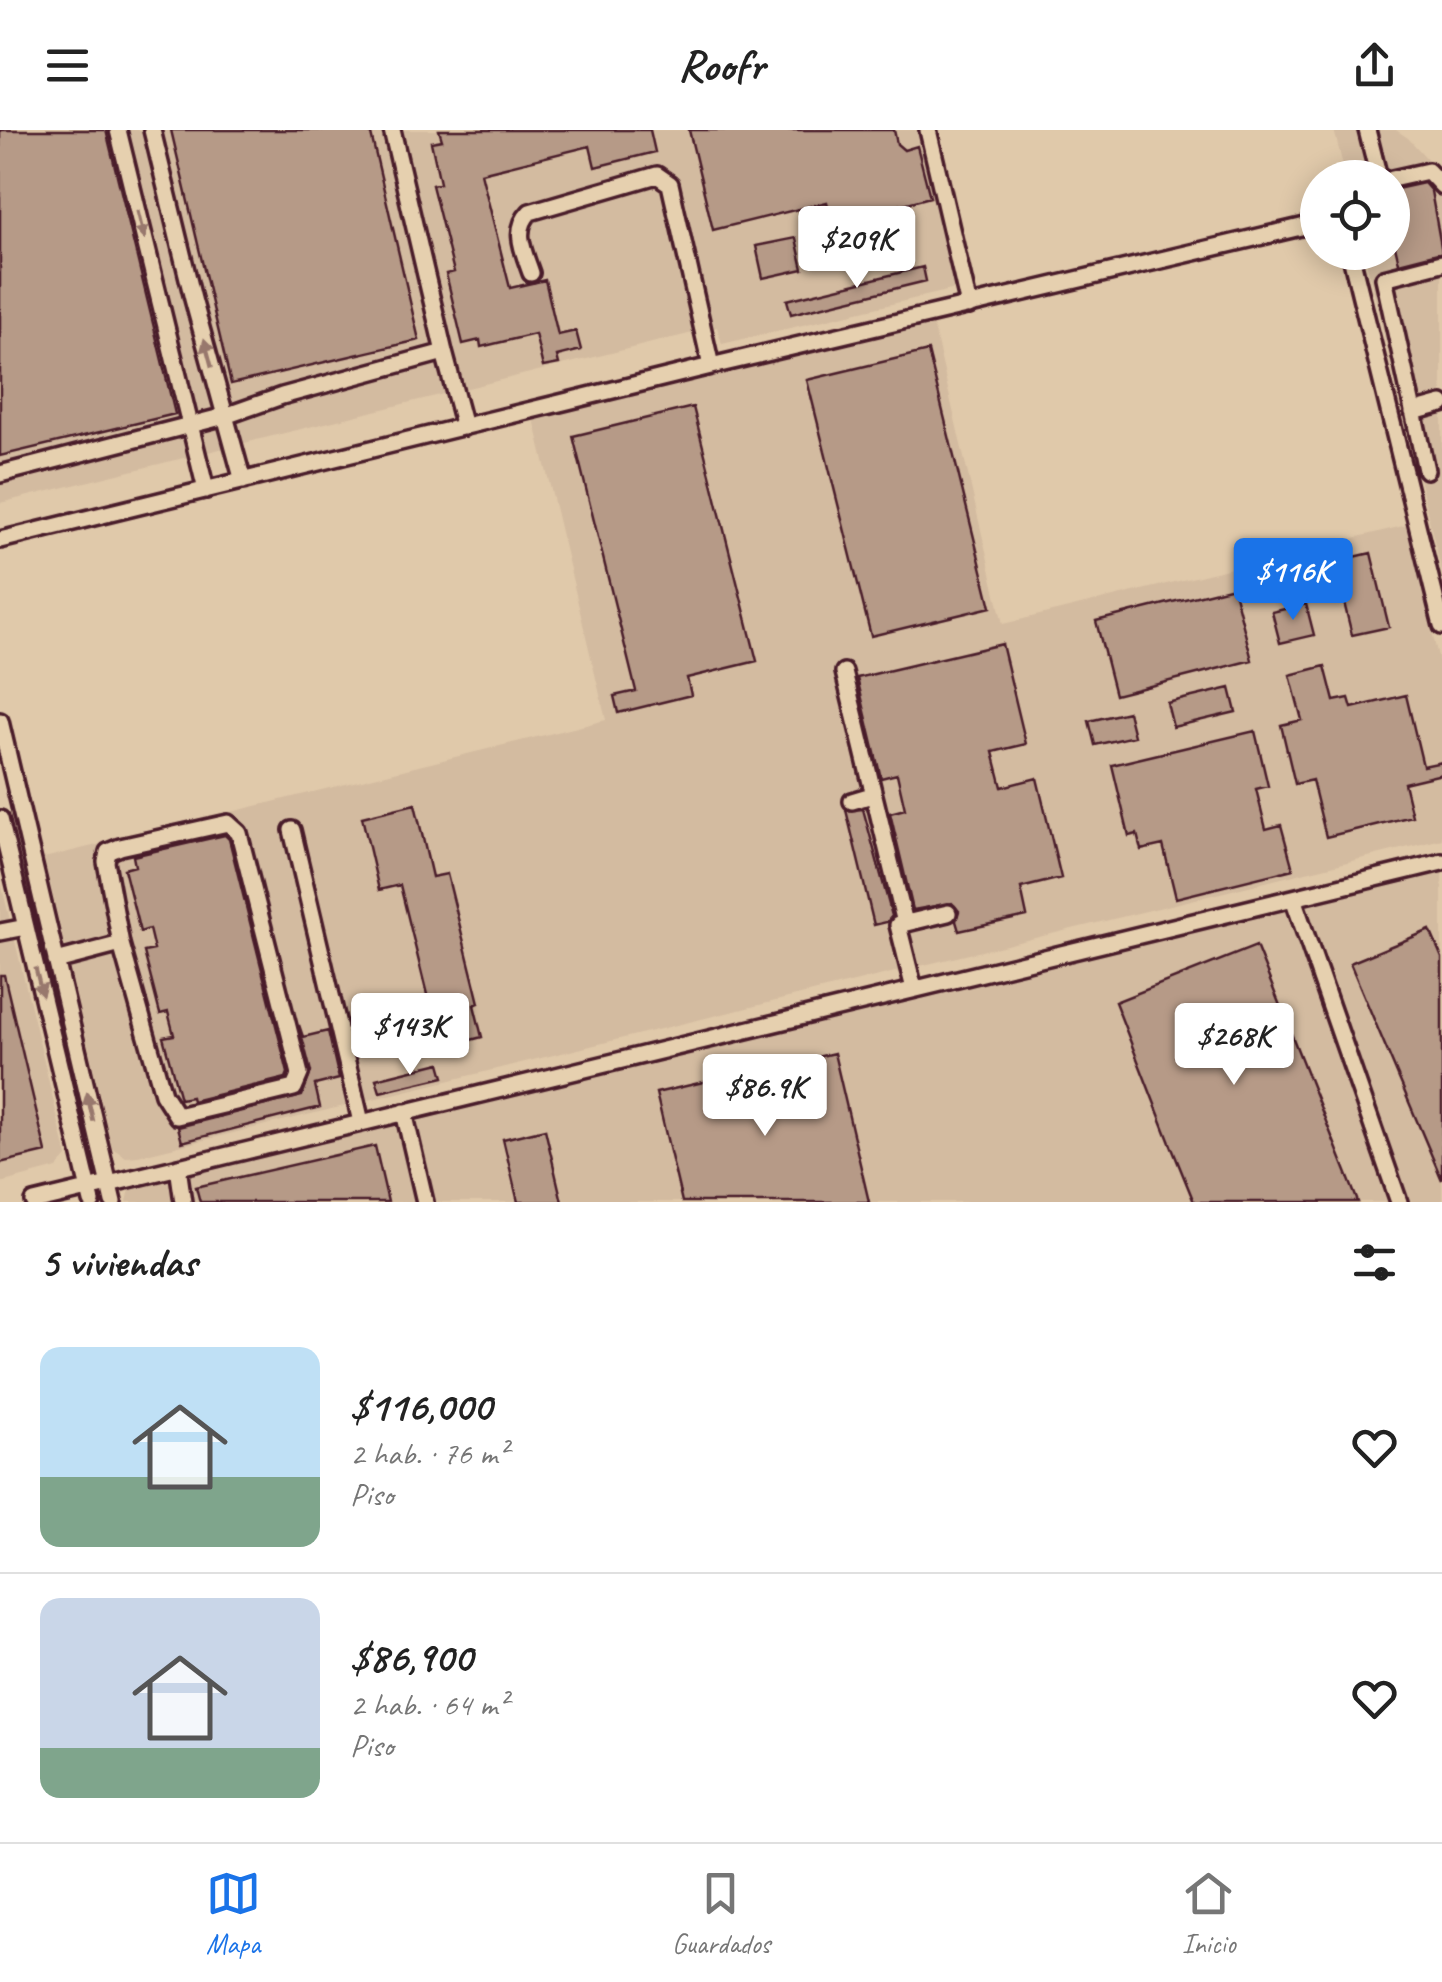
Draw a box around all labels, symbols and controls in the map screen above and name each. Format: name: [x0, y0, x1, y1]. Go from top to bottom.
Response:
text: Roofr: [678, 37, 764, 94]
icon: menu: [40, 38, 95, 93]
icon: share: [1347, 38, 1402, 93]
map controls: [1300, 160, 1410, 270]
button: locate: [1300, 160, 1410, 270]
pin: $209K: [787, 206, 927, 291]
one-way arrow: [134, 210, 149, 241]
text: $209K: [820, 218, 894, 259]
one-way arrow: [199, 337, 215, 368]
pin: $116K: [1223, 538, 1363, 623]
text: $116K: [1256, 550, 1330, 591]
one-way arrow: [32, 967, 47, 998]
pin: $143K: [340, 993, 480, 1078]
pin: $268K: [1164, 1003, 1304, 1088]
text: $143K: [373, 1005, 447, 1046]
text: $268K: [1197, 1015, 1271, 1056]
pin: $86.9K: [684, 1054, 846, 1139]
text: $86.9K: [725, 1066, 805, 1107]
one-way arrow: [82, 1091, 97, 1122]
icon: filters: [1347, 1235, 1402, 1290]
text: 5 viviendas: [40, 1236, 197, 1289]
text: $116,000: [350, 1380, 492, 1433]
icon: home: [120, 1387, 240, 1507]
icon: heart: [1347, 1420, 1402, 1475]
text: 2 hab. · 76 m²: [350, 1433, 507, 1474]
text: Piso: [350, 1474, 393, 1515]
text: $86,900: [350, 1631, 472, 1684]
icon: home: [120, 1638, 240, 1758]
icon: heart: [1347, 1671, 1402, 1726]
text: 2 hab. · 64 m²: [350, 1684, 507, 1725]
text: Piso: [350, 1725, 393, 1766]
tab: Mapa: [206, 1866, 261, 1961]
tab: Guardados: [672, 1866, 770, 1961]
tab: Inicio: [1181, 1866, 1236, 1961]

